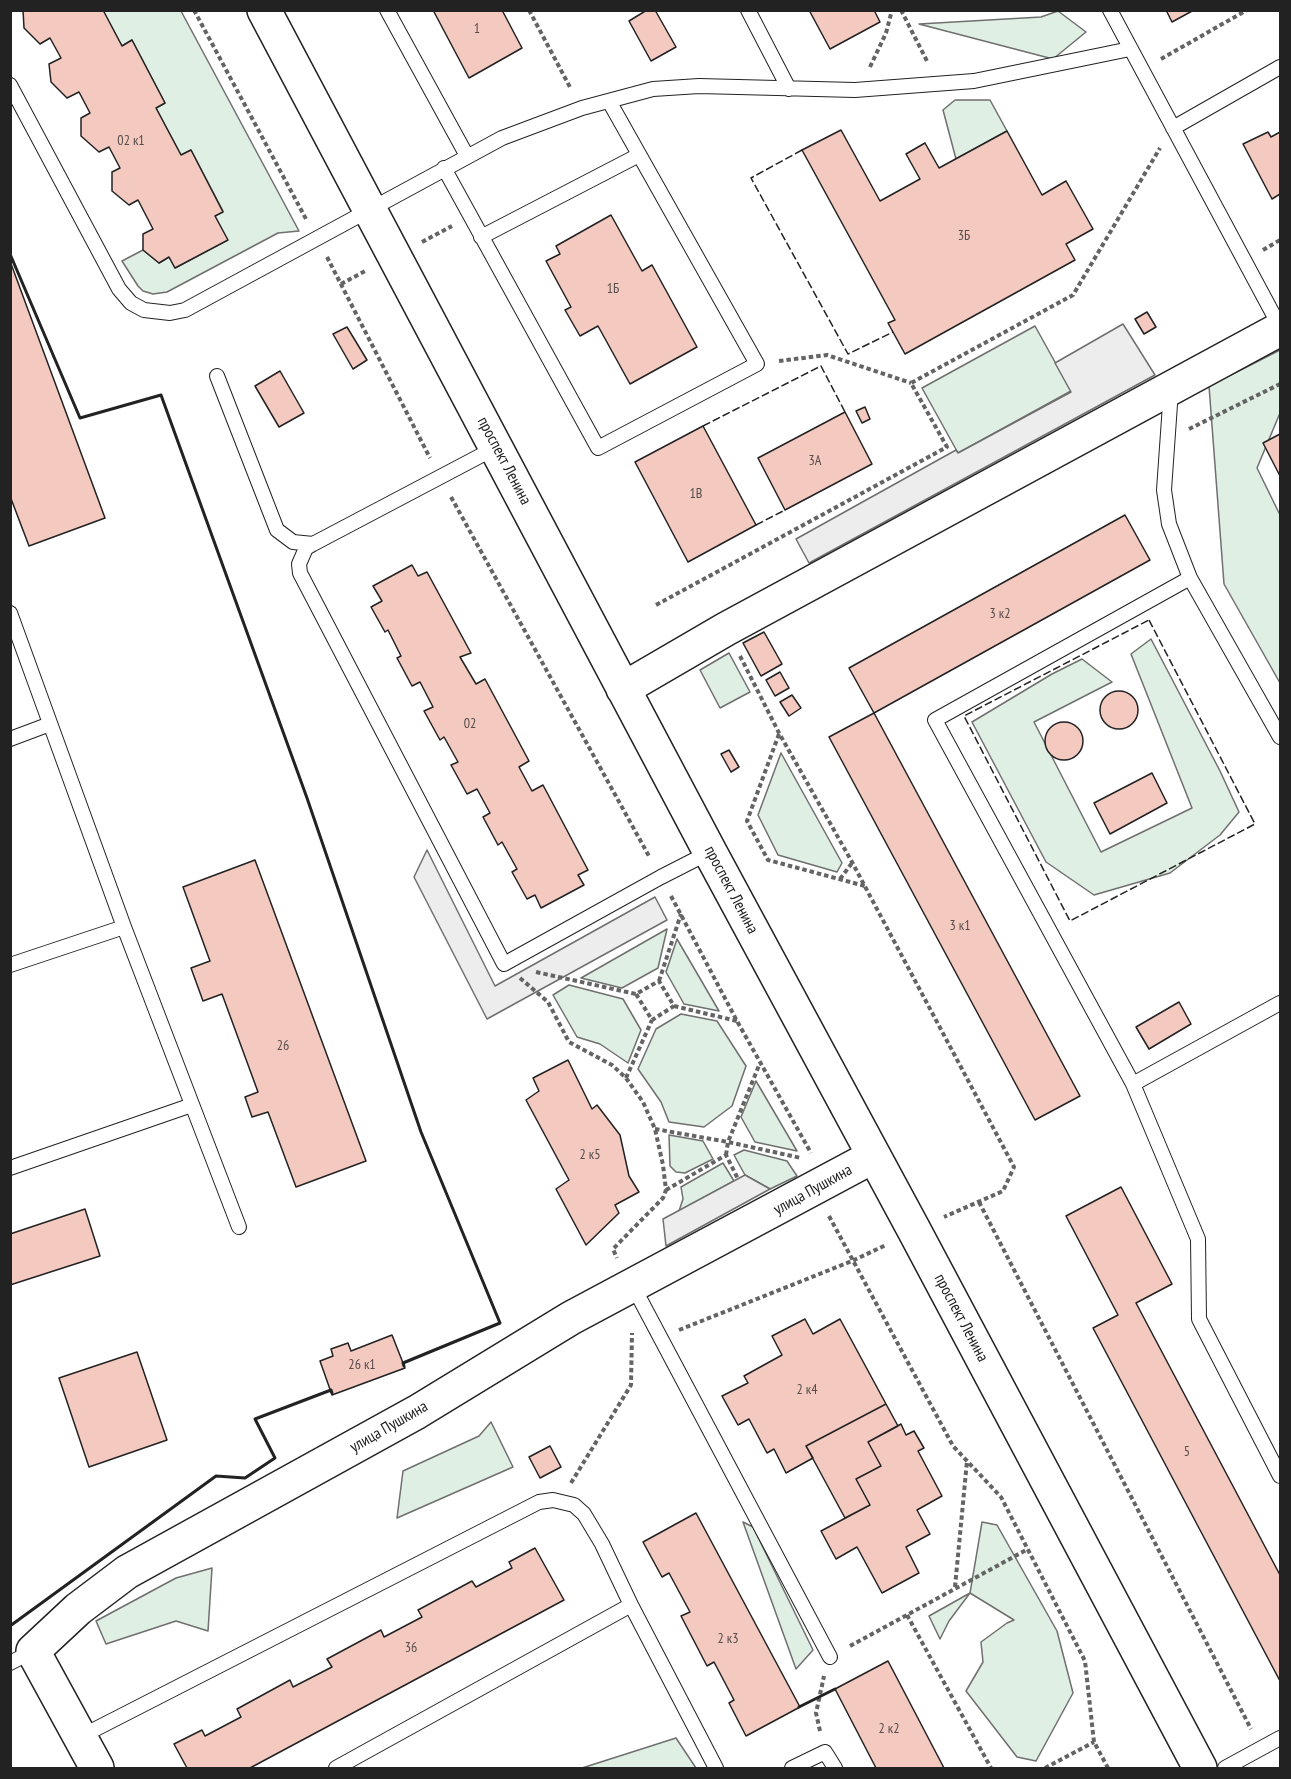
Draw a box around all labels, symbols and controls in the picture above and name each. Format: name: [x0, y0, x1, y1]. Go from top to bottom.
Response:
house number: 1: [474, 21, 480, 37]
house number: 02 к1: [117, 133, 145, 149]
house number: 3Б: [958, 228, 970, 244]
house number: 1Б: [607, 281, 619, 297]
street label: проспект Ленина: [473, 414, 535, 508]
house number: 3А: [809, 453, 821, 469]
house number: 1В: [690, 486, 702, 502]
house number: 3 к2: [990, 606, 1010, 622]
house number: 02: [464, 716, 476, 732]
street label: проспект Ленина: [700, 843, 762, 937]
house number: 3 к1: [950, 918, 970, 934]
house number: 26: [277, 1038, 289, 1054]
house number: 2 к5: [580, 1147, 600, 1163]
street label: улица Пушкина: [770, 1161, 856, 1219]
street label: проспект Ленина: [930, 1271, 992, 1365]
house number: 26 к1: [348, 1357, 376, 1373]
house number: 2 к4: [797, 1382, 817, 1398]
street label: улица Пушкина: [347, 1397, 431, 1457]
house number: 5: [1184, 1444, 1190, 1460]
house number: 2 к3: [718, 1631, 738, 1647]
house number: 36: [405, 1640, 417, 1656]
house number: 2 к2: [879, 1721, 899, 1737]

